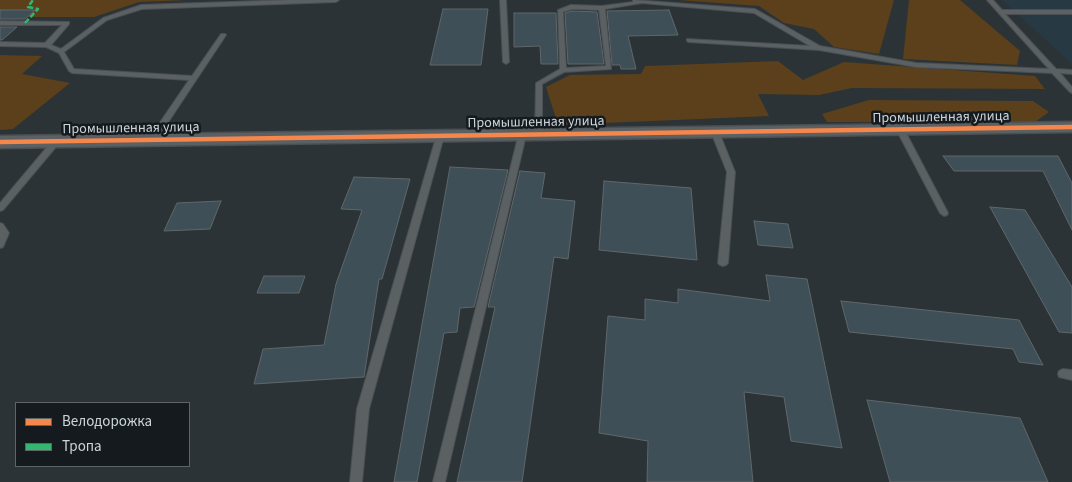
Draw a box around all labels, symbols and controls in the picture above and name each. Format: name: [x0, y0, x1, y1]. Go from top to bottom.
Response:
street label: Промышленная улица: [872, 108, 1010, 128]
street label: Промышленная улица: [467, 113, 605, 133]
street label: Промышленная улица: [62, 119, 200, 139]
legend: [15, 402, 190, 467]
text: Велодорожка: [62, 411, 152, 432]
text: Тропа: [62, 436, 102, 457]

